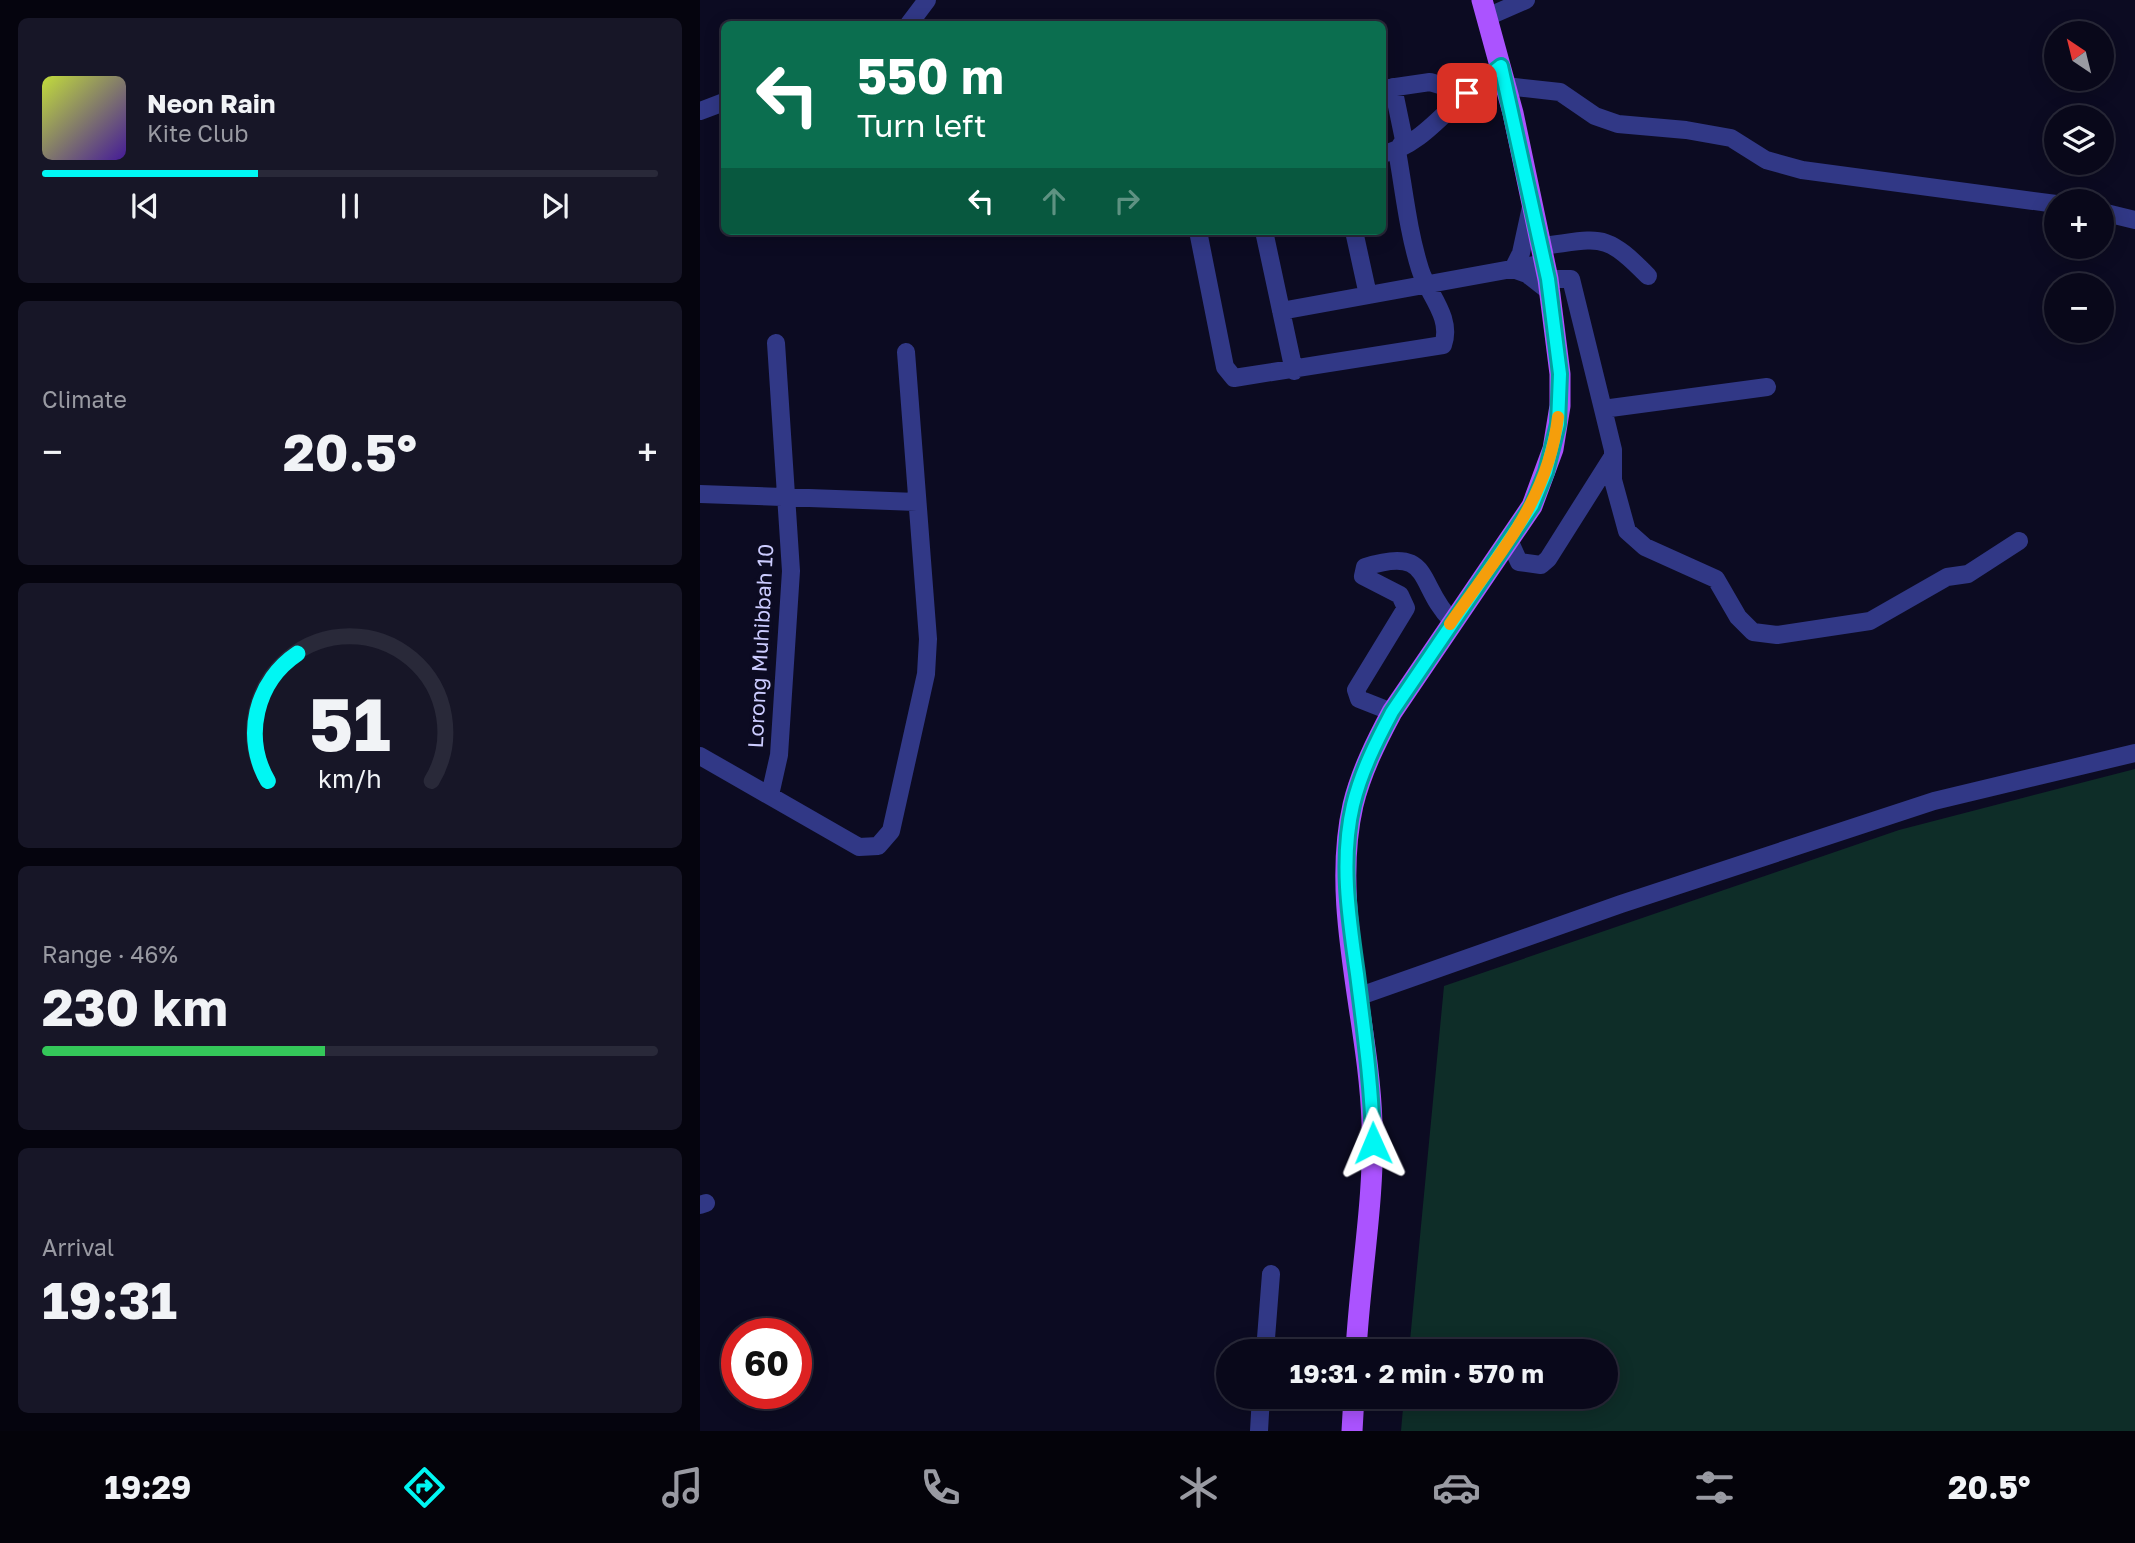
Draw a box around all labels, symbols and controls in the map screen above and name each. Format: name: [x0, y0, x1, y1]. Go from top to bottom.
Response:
north arrow: [2044, 21, 2114, 91]
map controls: [2044, 21, 2114, 343]
text: 550 m: [857, 46, 1004, 105]
icon: left: [742, 49, 833, 140]
pin: [1437, 63, 1497, 123]
icon: arrive: [1448, 74, 1486, 112]
text: Neon Rain: [147, 88, 276, 119]
button: layers: [2044, 105, 2114, 175]
text: Turn left: [857, 106, 986, 144]
text: Kite Club: [147, 119, 248, 147]
icon: left: [962, 182, 1000, 220]
icon: ahead: [1035, 182, 1073, 220]
icon: right: [1108, 182, 1146, 220]
icon: previous: [126, 187, 164, 225]
icon: pause: [331, 187, 369, 225]
icon: next: [536, 187, 574, 225]
button: +: [2044, 189, 2114, 259]
button: −: [2044, 273, 2114, 343]
text: Climate: [42, 385, 127, 413]
text: 20.5°: [283, 420, 417, 482]
text: −: [42, 429, 63, 474]
text: +: [637, 429, 658, 474]
street label: Lorong Muhibbah 10: [742, 543, 778, 749]
text: 51: [309, 681, 391, 768]
text: km/h: [318, 763, 382, 794]
text: Range · 46%: [42, 940, 178, 968]
text: 230 km: [42, 975, 228, 1037]
position arrow: [1336, 1106, 1410, 1180]
text: Arrival: [42, 1233, 114, 1261]
text: 19:31: [42, 1268, 177, 1330]
speed limit sign: 60: [721, 1318, 812, 1409]
text: 19:31 · 2 min · 570 m: [1290, 1358, 1544, 1389]
icon: directions: [400, 1463, 449, 1512]
icon: music: [658, 1463, 707, 1512]
icon: phone: [916, 1463, 965, 1512]
icon: climate: [1174, 1463, 1223, 1512]
icon: car: [1432, 1463, 1481, 1512]
icon: filters: [1690, 1463, 1739, 1512]
text: 19:29: [104, 1468, 191, 1506]
text: 20.5°: [1948, 1468, 2030, 1506]

